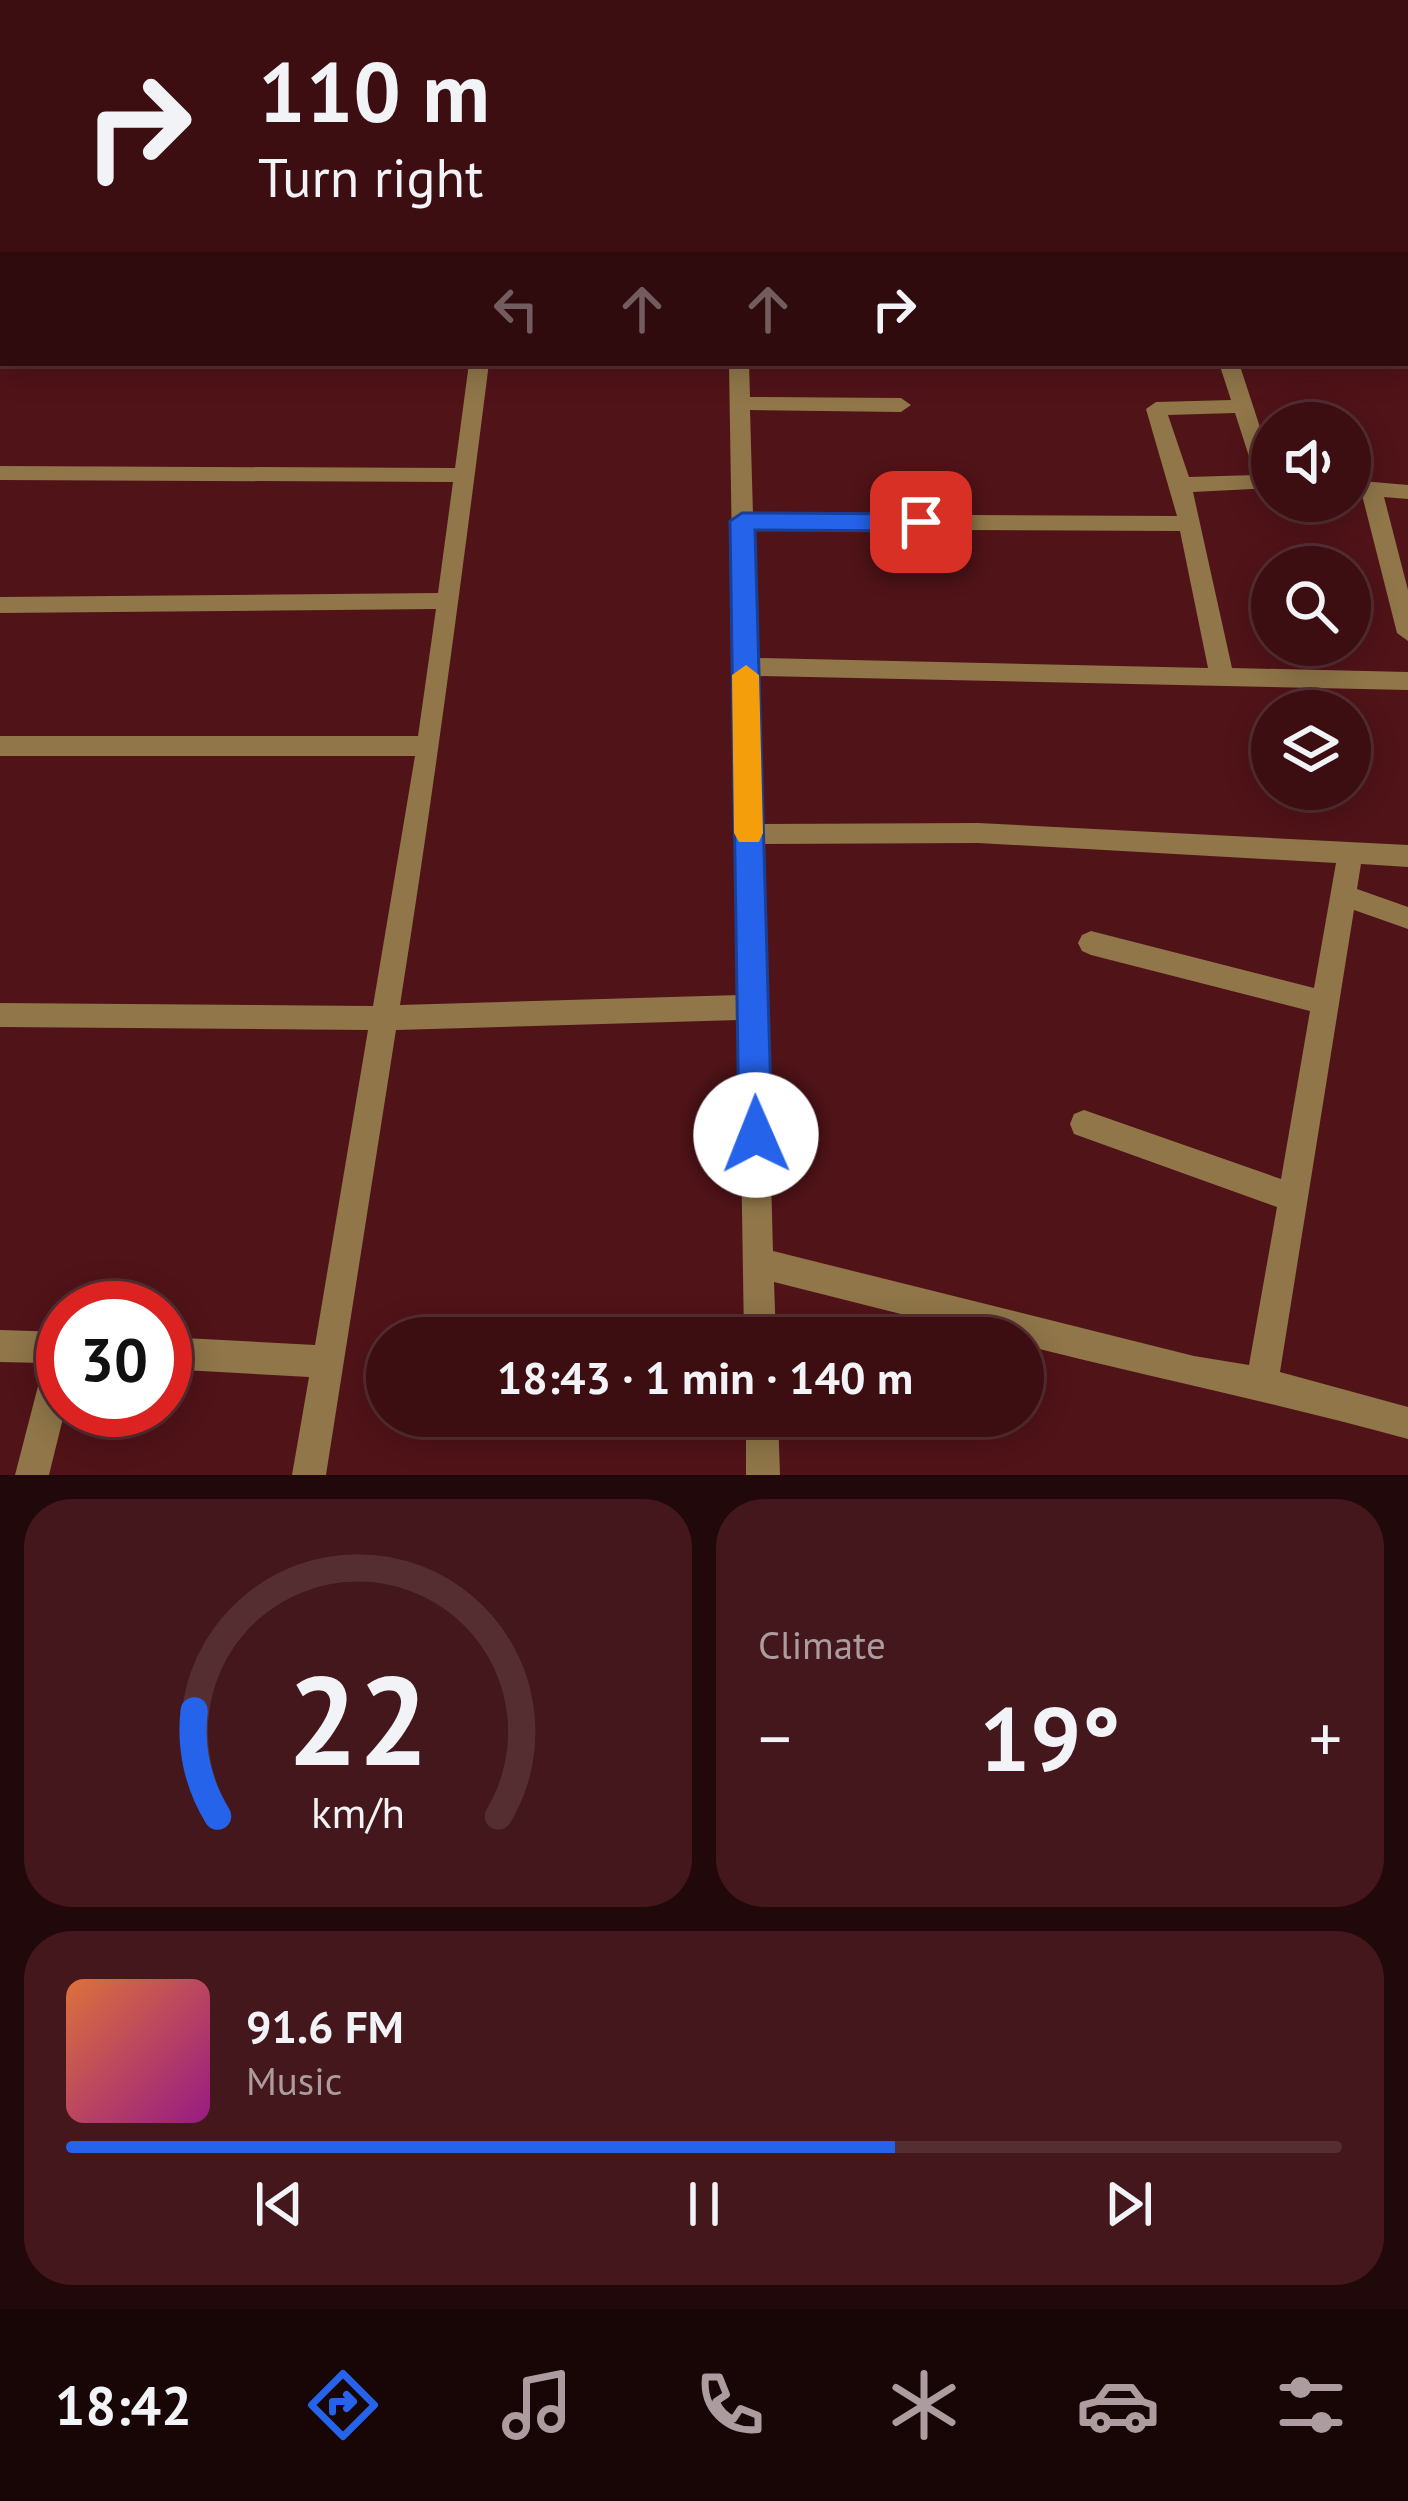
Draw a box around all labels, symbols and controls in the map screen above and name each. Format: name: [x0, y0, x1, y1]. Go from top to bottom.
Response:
text: 110 m: [258, 36, 490, 145]
icon: right: [60, 48, 216, 204]
text: Turn right: [258, 142, 483, 212]
icon: left: [483, 276, 549, 342]
icon: ahead: [609, 276, 675, 342]
icon: ahead: [735, 276, 801, 342]
icon: right: [861, 276, 927, 342]
map controls: [1251, 402, 1371, 810]
button: sound: [1251, 402, 1371, 522]
pin: [870, 471, 972, 573]
icon: arrive: [888, 489, 954, 555]
button: search: [1251, 546, 1371, 666]
button: layers: [1251, 690, 1371, 810]
position arrow: [693, 1072, 819, 1198]
speed limit sign: 30: [36, 1281, 192, 1437]
text: 18:43 · 1 min · 140 m: [497, 1348, 913, 1406]
text: Climate: [758, 1619, 886, 1670]
text: 22: [287, 1638, 429, 1799]
text: 19°: [979, 1679, 1121, 1796]
text: −: [758, 1695, 791, 1780]
text: +: [1309, 1695, 1342, 1780]
text: km/h: [311, 1784, 405, 1840]
text: 91.6 FM: [246, 1997, 404, 2055]
text: Music: [246, 2055, 342, 2106]
icon: previous: [246, 2171, 312, 2237]
icon: pause: [671, 2171, 737, 2237]
icon: next: [1096, 2171, 1162, 2237]
icon: directions: [301, 2363, 385, 2447]
icon: music: [495, 2363, 579, 2447]
icon: phone: [688, 2363, 772, 2447]
icon: climate: [882, 2363, 966, 2447]
icon: car: [1076, 2363, 1160, 2447]
icon: filters: [1269, 2363, 1353, 2447]
text: 18:42: [55, 2370, 192, 2440]

